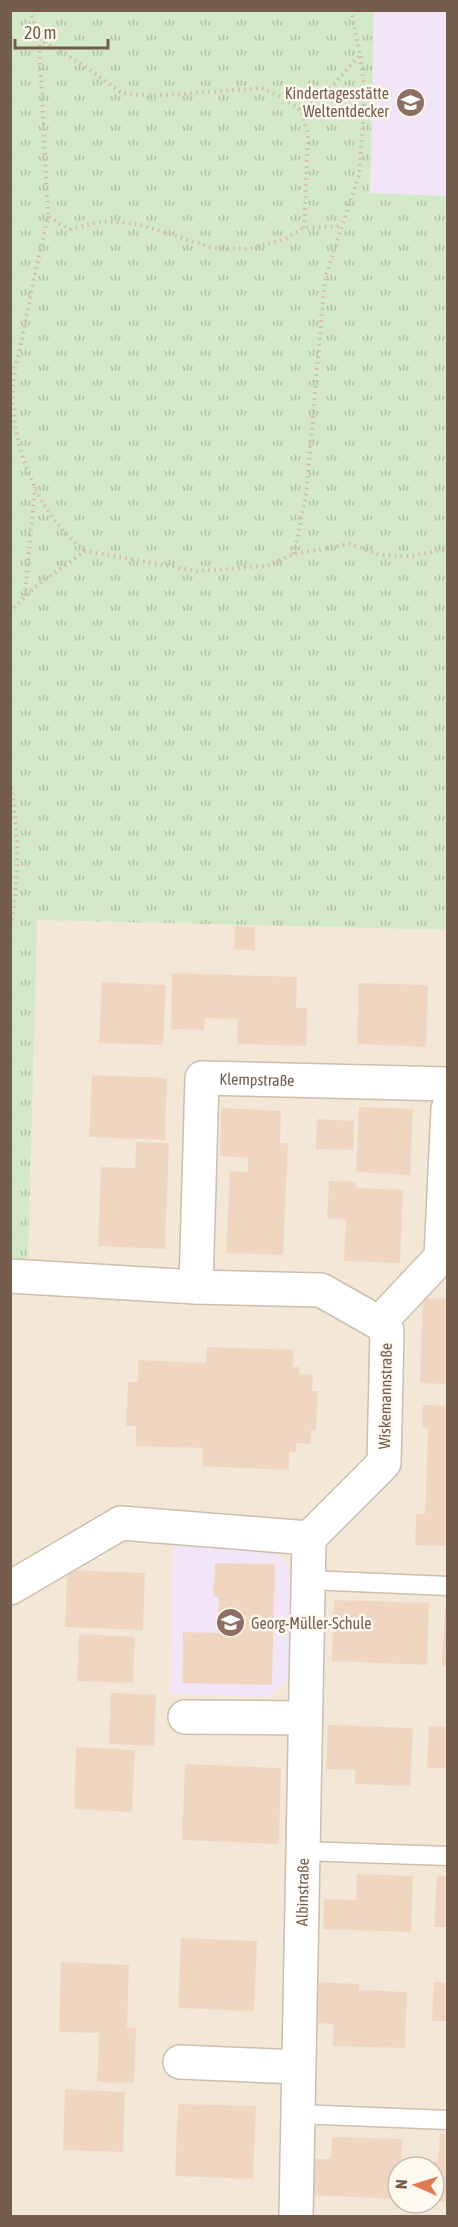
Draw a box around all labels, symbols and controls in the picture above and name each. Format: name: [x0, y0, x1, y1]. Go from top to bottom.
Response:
scale bar: [15, 12, 108, 50]
text: 20 m: [24, 22, 56, 43]
place label: Kindertagesstätte Weltentdecker: [285, 84, 389, 120]
school or university icon: Kindertagesstätte Weltentdecker: [394, 86, 426, 118]
street label: Klempstraße: [219, 1069, 295, 1089]
street label: Wiskemannstraße: [375, 1343, 395, 1449]
school or university icon: Georg-Müller-Schule: [214, 1607, 246, 1639]
place label: Georg-Müller-Schule: [251, 1614, 372, 1633]
street label: Albinstraße: [293, 1858, 312, 1926]
north arrow: [386, 2155, 446, 2215]
text: N: [392, 2179, 410, 2189]

